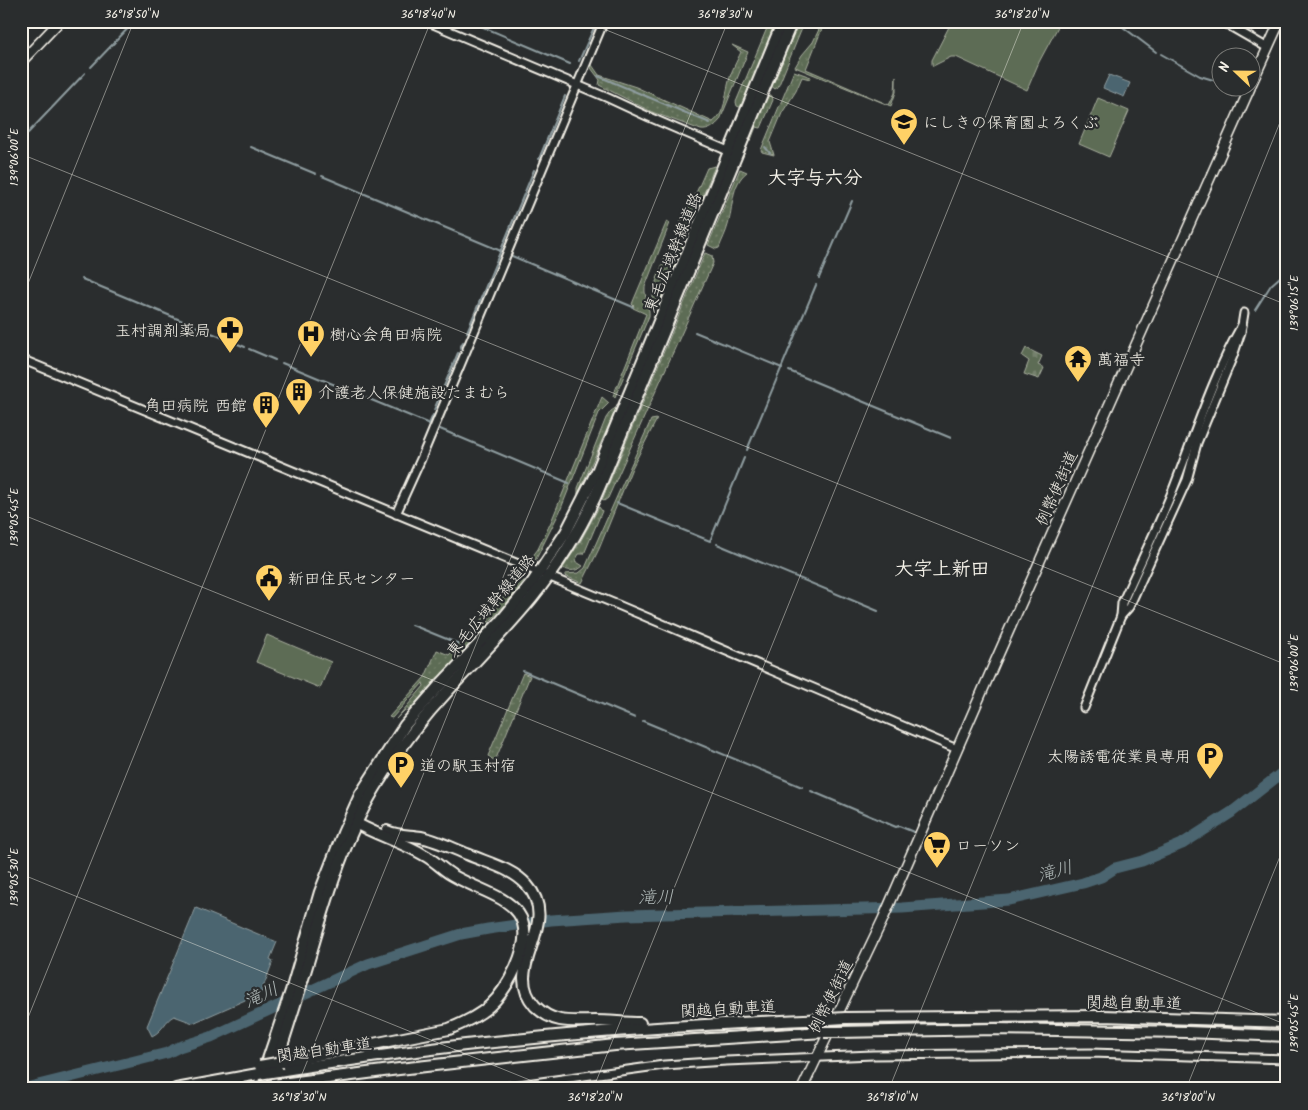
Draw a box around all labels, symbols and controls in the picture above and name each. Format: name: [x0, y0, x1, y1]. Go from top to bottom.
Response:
text: 36°18'50"N: [105, 5, 159, 24]
text: 36°18'40"N: [400, 5, 456, 24]
text: 36°18'30"N: [697, 5, 753, 24]
text: 36°18'20"N: [994, 5, 1050, 24]
north arrow: [1210, 48, 1260, 98]
text: N: [1213, 59, 1237, 76]
school or university icon: にしきの保育園よろくぶ: [889, 107, 919, 146]
place label: にしきの保育園よろくぶ: [923, 111, 1099, 136]
text: 139°06'00"E: [5, 127, 24, 186]
district label: 大字与六分: [767, 164, 863, 194]
street label: 東毛広域幹線道路: [638, 189, 709, 317]
text: 139°06'15"E: [1285, 274, 1304, 331]
pharmacy icon: 玉村調剤薬局: [215, 315, 245, 354]
place label: 玉村調剤薬局: [115, 319, 211, 344]
hospital icon: 樹心会角田病院: [296, 319, 326, 358]
place label: 樹心会角田病院: [330, 323, 442, 348]
temple icon: 萬福寺: [1063, 344, 1093, 383]
place label: 萬福寺: [1097, 348, 1145, 373]
building icon: 介護老人保健施設たまむら: [284, 377, 314, 416]
place label: 介護老人保健施設たまむら: [318, 381, 510, 406]
building icon: 角田病院 西館: [251, 390, 281, 429]
place label: 角田病院 西館: [145, 394, 247, 419]
street label: 例幣使街道: [1030, 447, 1085, 530]
text: 139°05'45"E: [5, 487, 24, 546]
street label: 東毛広域幹線道路: [440, 549, 542, 663]
district label: 大字上新田: [894, 555, 990, 585]
public building icon: 新田住民センター: [254, 563, 284, 602]
place label: 新田住民センター: [288, 567, 415, 592]
text: 139°06'00"E: [1285, 633, 1304, 692]
parking icon: 太陽誘電従業員専用: [1195, 741, 1225, 780]
place label: 太陽誘電従業員専用: [1047, 745, 1191, 770]
parking icon: 道の駅玉村宿: [386, 750, 416, 789]
place label: 道の駅玉村宿: [420, 754, 516, 779]
supermarket icon: ローソン: [922, 830, 952, 869]
place label: ローソン: [956, 834, 1020, 859]
text: 139°05'30"E: [5, 847, 24, 906]
water label: 滝川: [1034, 854, 1077, 891]
water label: 滝川: [638, 884, 674, 913]
street label: 例幣使街道: [803, 955, 860, 1038]
water label: 滝川: [239, 976, 284, 1017]
street label: 関越自動車道: [1086, 990, 1182, 1017]
text: 139°05'45"E: [1285, 993, 1304, 1052]
street label: 関越自動車道: [679, 995, 777, 1024]
street label: 関越自動車道: [275, 1031, 373, 1070]
text: 36°18'30"N: [271, 1088, 327, 1107]
text: 36°18'20"N: [567, 1088, 623, 1107]
text: 36°18'10"N: [866, 1088, 918, 1107]
text: 36°18'00"N: [1161, 1088, 1215, 1107]

